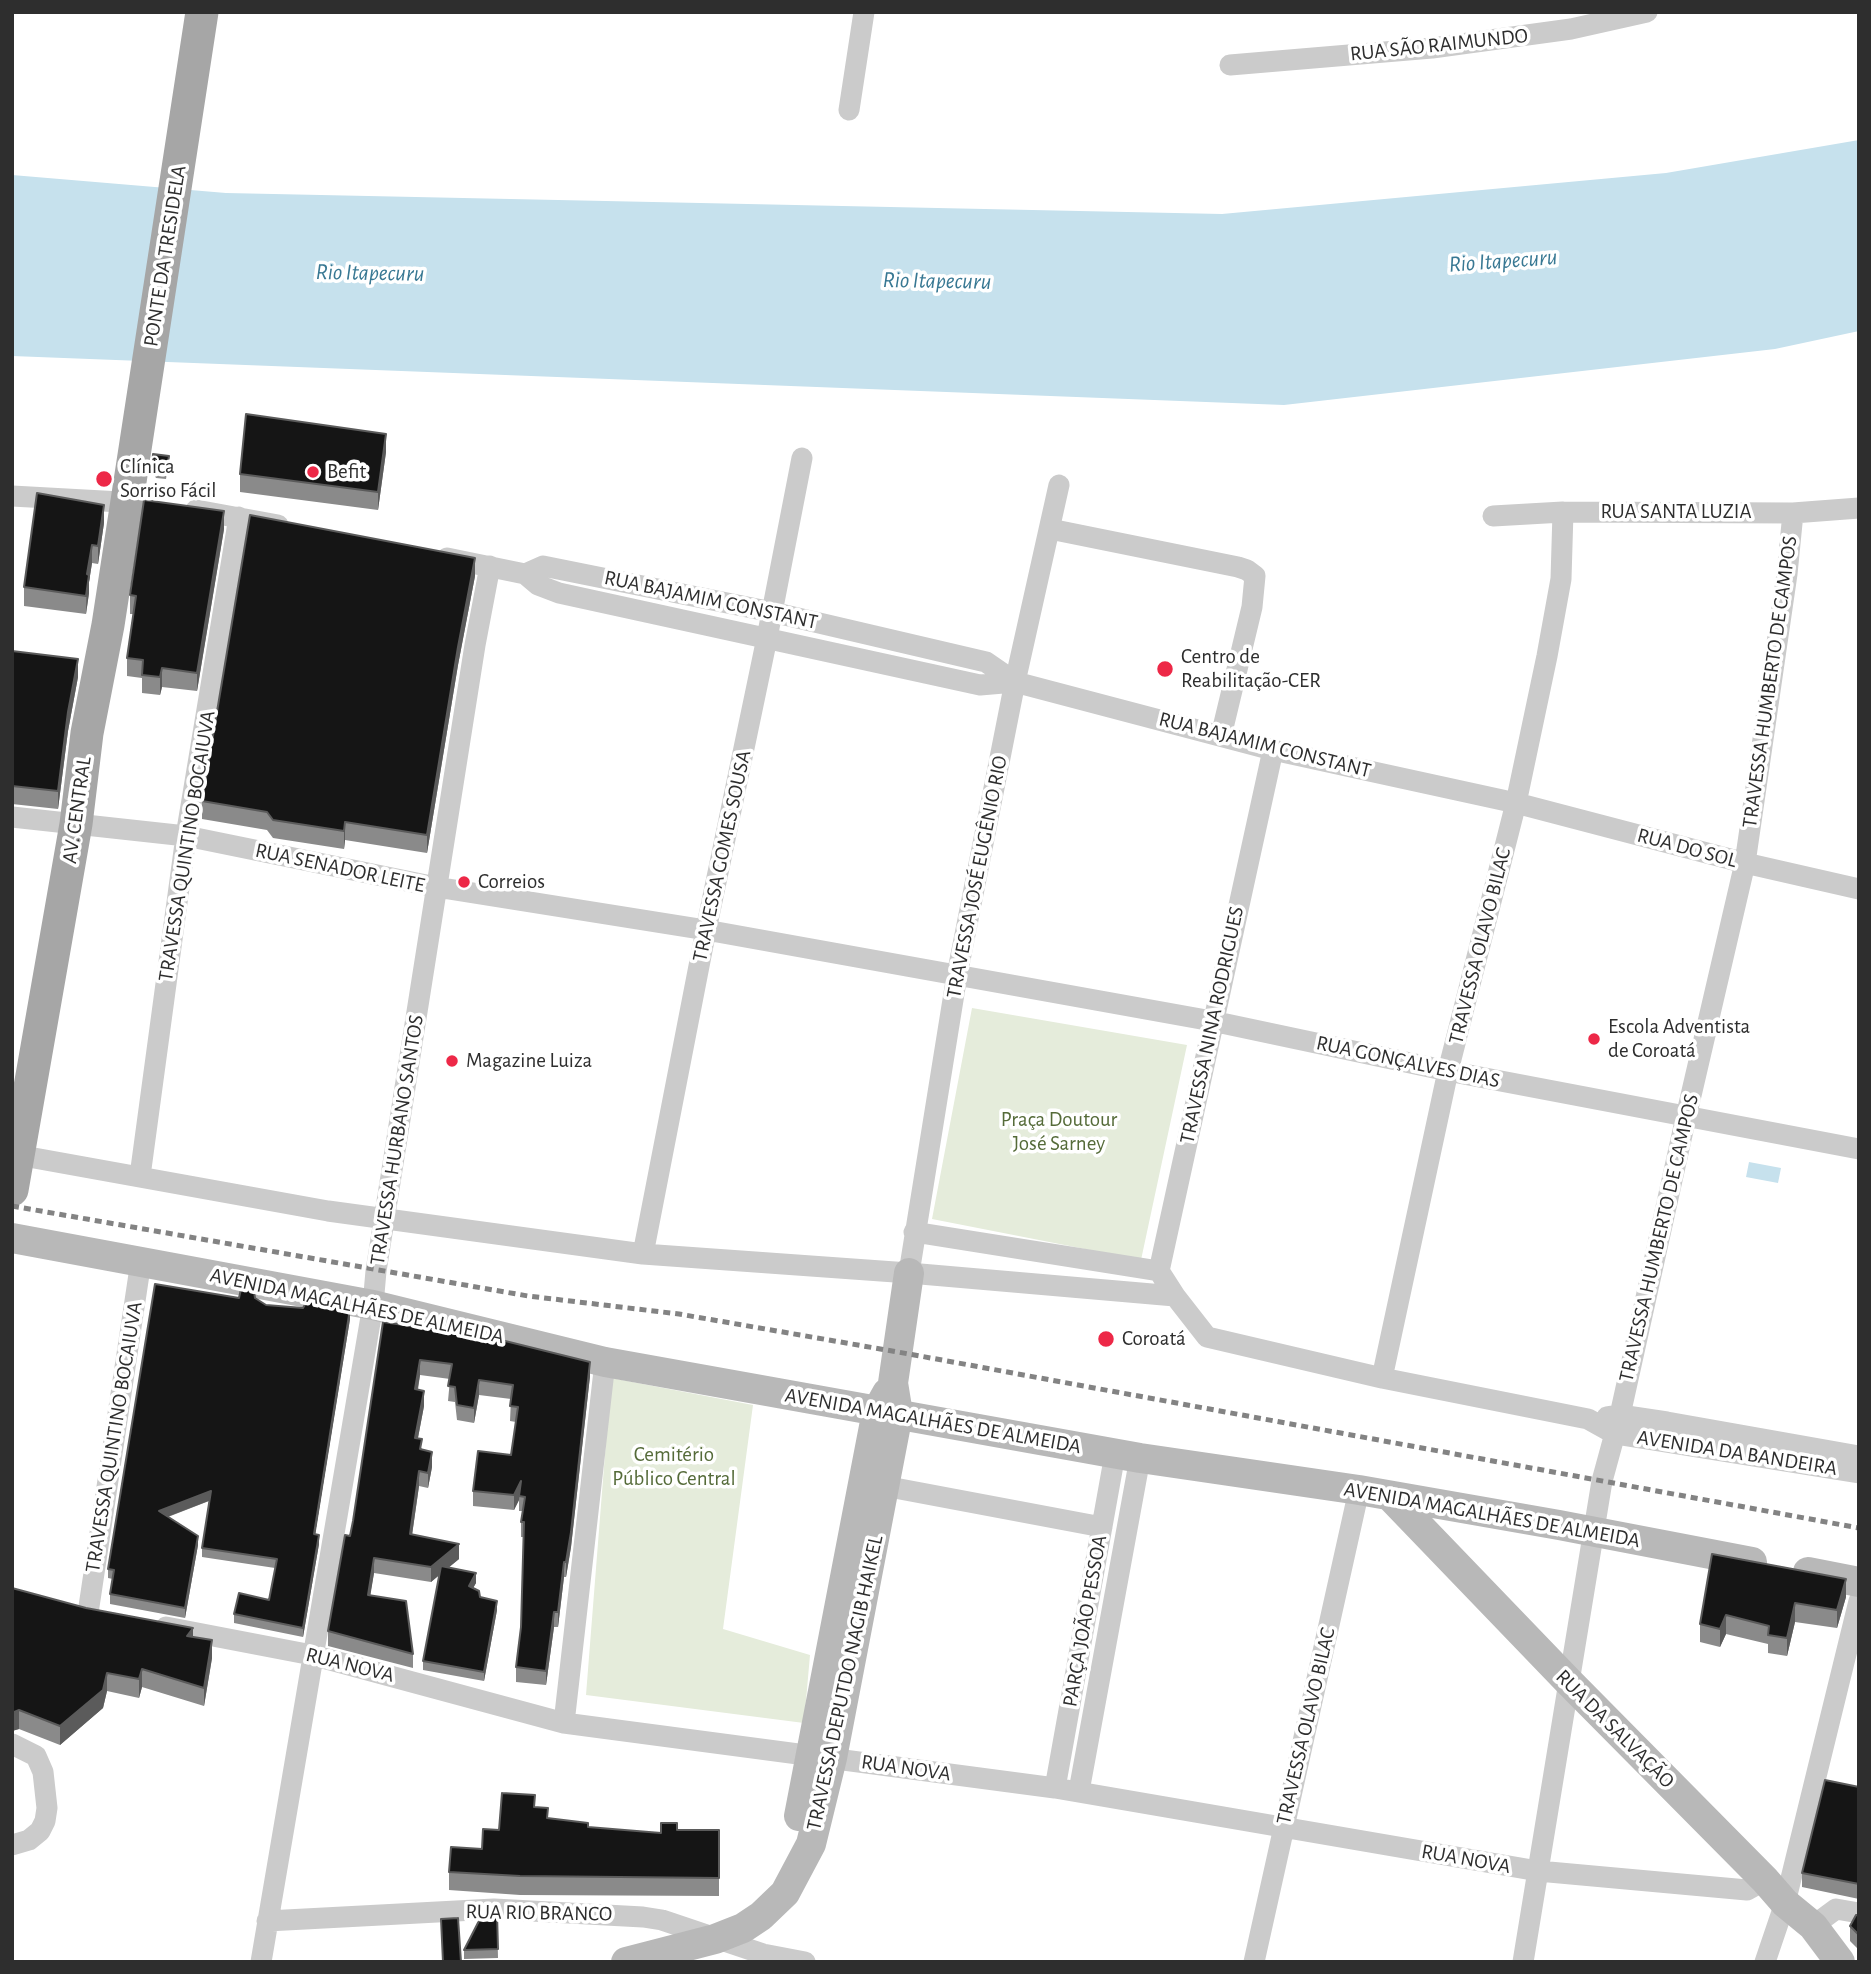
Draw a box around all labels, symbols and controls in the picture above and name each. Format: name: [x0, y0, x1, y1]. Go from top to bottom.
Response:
street label: RUA SÃO RAIMUNDO: [1349, 23, 1529, 67]
street label: PONTE DA TRESIDELA: [138, 164, 192, 348]
water label: Rio Itapecuru: [1448, 243, 1558, 279]
water label: Rio Itapecuru: [315, 258, 425, 288]
water label: Rio Itapecuru: [882, 266, 992, 296]
place label: Clínica Sorriso Fácil: [120, 454, 216, 504]
place label: Befit: [327, 459, 366, 485]
marker: Befit: [305, 464, 321, 480]
marker: Clínica Sorriso Fácil: [94, 469, 114, 489]
street label: RUA SANTA LUZIA: [1600, 499, 1752, 525]
street label: TRAVESSA HUMBERTO DE CAMPOS: [1737, 534, 1803, 830]
street label: RUA BAJAMIM CONSTANT: [602, 565, 820, 635]
place label: Centro de Reabilitação-CER: [1181, 644, 1321, 694]
marker: Centro de Reabilitação-CER: [1155, 659, 1175, 679]
street label: RUA BAJAMIM CONSTANT: [1156, 706, 1374, 784]
street label: TRAVESSA QUINTINO BOCAIUVA: [153, 709, 221, 983]
street label: TRAVESSA GOMES SOUSA: [687, 748, 757, 964]
street label: TRAVESSA JOSÉ EUGÊNIO RIO: [941, 754, 1013, 1000]
street label: AV. CENTRAL: [57, 755, 97, 865]
street label: RUA DO SOL: [1634, 823, 1740, 873]
street label: RUA SENADOR LEITE: [253, 838, 427, 898]
street label: TRAVESSA OLAVO BILAC: [1443, 845, 1517, 1047]
place label: Correios: [478, 869, 545, 895]
marker: Correios: [456, 874, 472, 890]
street label: TRAVESSA NINA RODRIGUES: [1175, 904, 1249, 1146]
street label: TRAVESSA HURBANO SANTOS: [365, 1013, 429, 1267]
place label: Escola Adventista de Coroatá: [1608, 1014, 1750, 1064]
street label: RUA GONÇALVES DIAS: [1314, 1030, 1502, 1094]
marker: Escola Adventista de Coroatá: [1586, 1031, 1602, 1047]
place label: Magazine Luiza: [466, 1048, 592, 1074]
marker: Magazine Luiza: [444, 1053, 460, 1069]
street label: TRAVESSA HUMBERTO DE CAMPOS: [1614, 1092, 1704, 1384]
park label: Praça Doutour José Sarney: [1001, 1107, 1117, 1157]
street label: AVENIDA MAGALHÃES DE ALMEIDA: [208, 1262, 506, 1350]
street label: TRAVESSA QUINTINO BOCAIUVA: [80, 1300, 148, 1574]
place label: Coroatá: [1122, 1326, 1186, 1352]
marker: Coroatá: [1096, 1329, 1116, 1349]
street label: AVENIDA MAGALHÃES DE ALMEIDA: [783, 1383, 1083, 1459]
street label: AVENIDA DA BANDEIRA: [1635, 1425, 1839, 1481]
park label: Cemitério Público Central: [612, 1442, 736, 1492]
street label: AVENIDA MAGALHÃES DE ALMEIDA: [1342, 1477, 1642, 1553]
street label: TRAVESSA DEPUTDO NAGIB HAIKEL: [801, 1533, 889, 1833]
street label: PARÇA JOÃO PESSOA: [1057, 1533, 1113, 1709]
street label: TRAVESSA OLAVO BILAC: [1271, 1625, 1341, 1827]
street label: RUA NOVA: [303, 1642, 397, 1688]
street label: RUA DA SALVAÇÃO: [1550, 1664, 1680, 1794]
street label: RUA NOVA: [860, 1749, 952, 1787]
street label: RUA NOVA: [1419, 1839, 1513, 1879]
street label: RUA RIO BRANCO: [465, 1899, 613, 1927]

